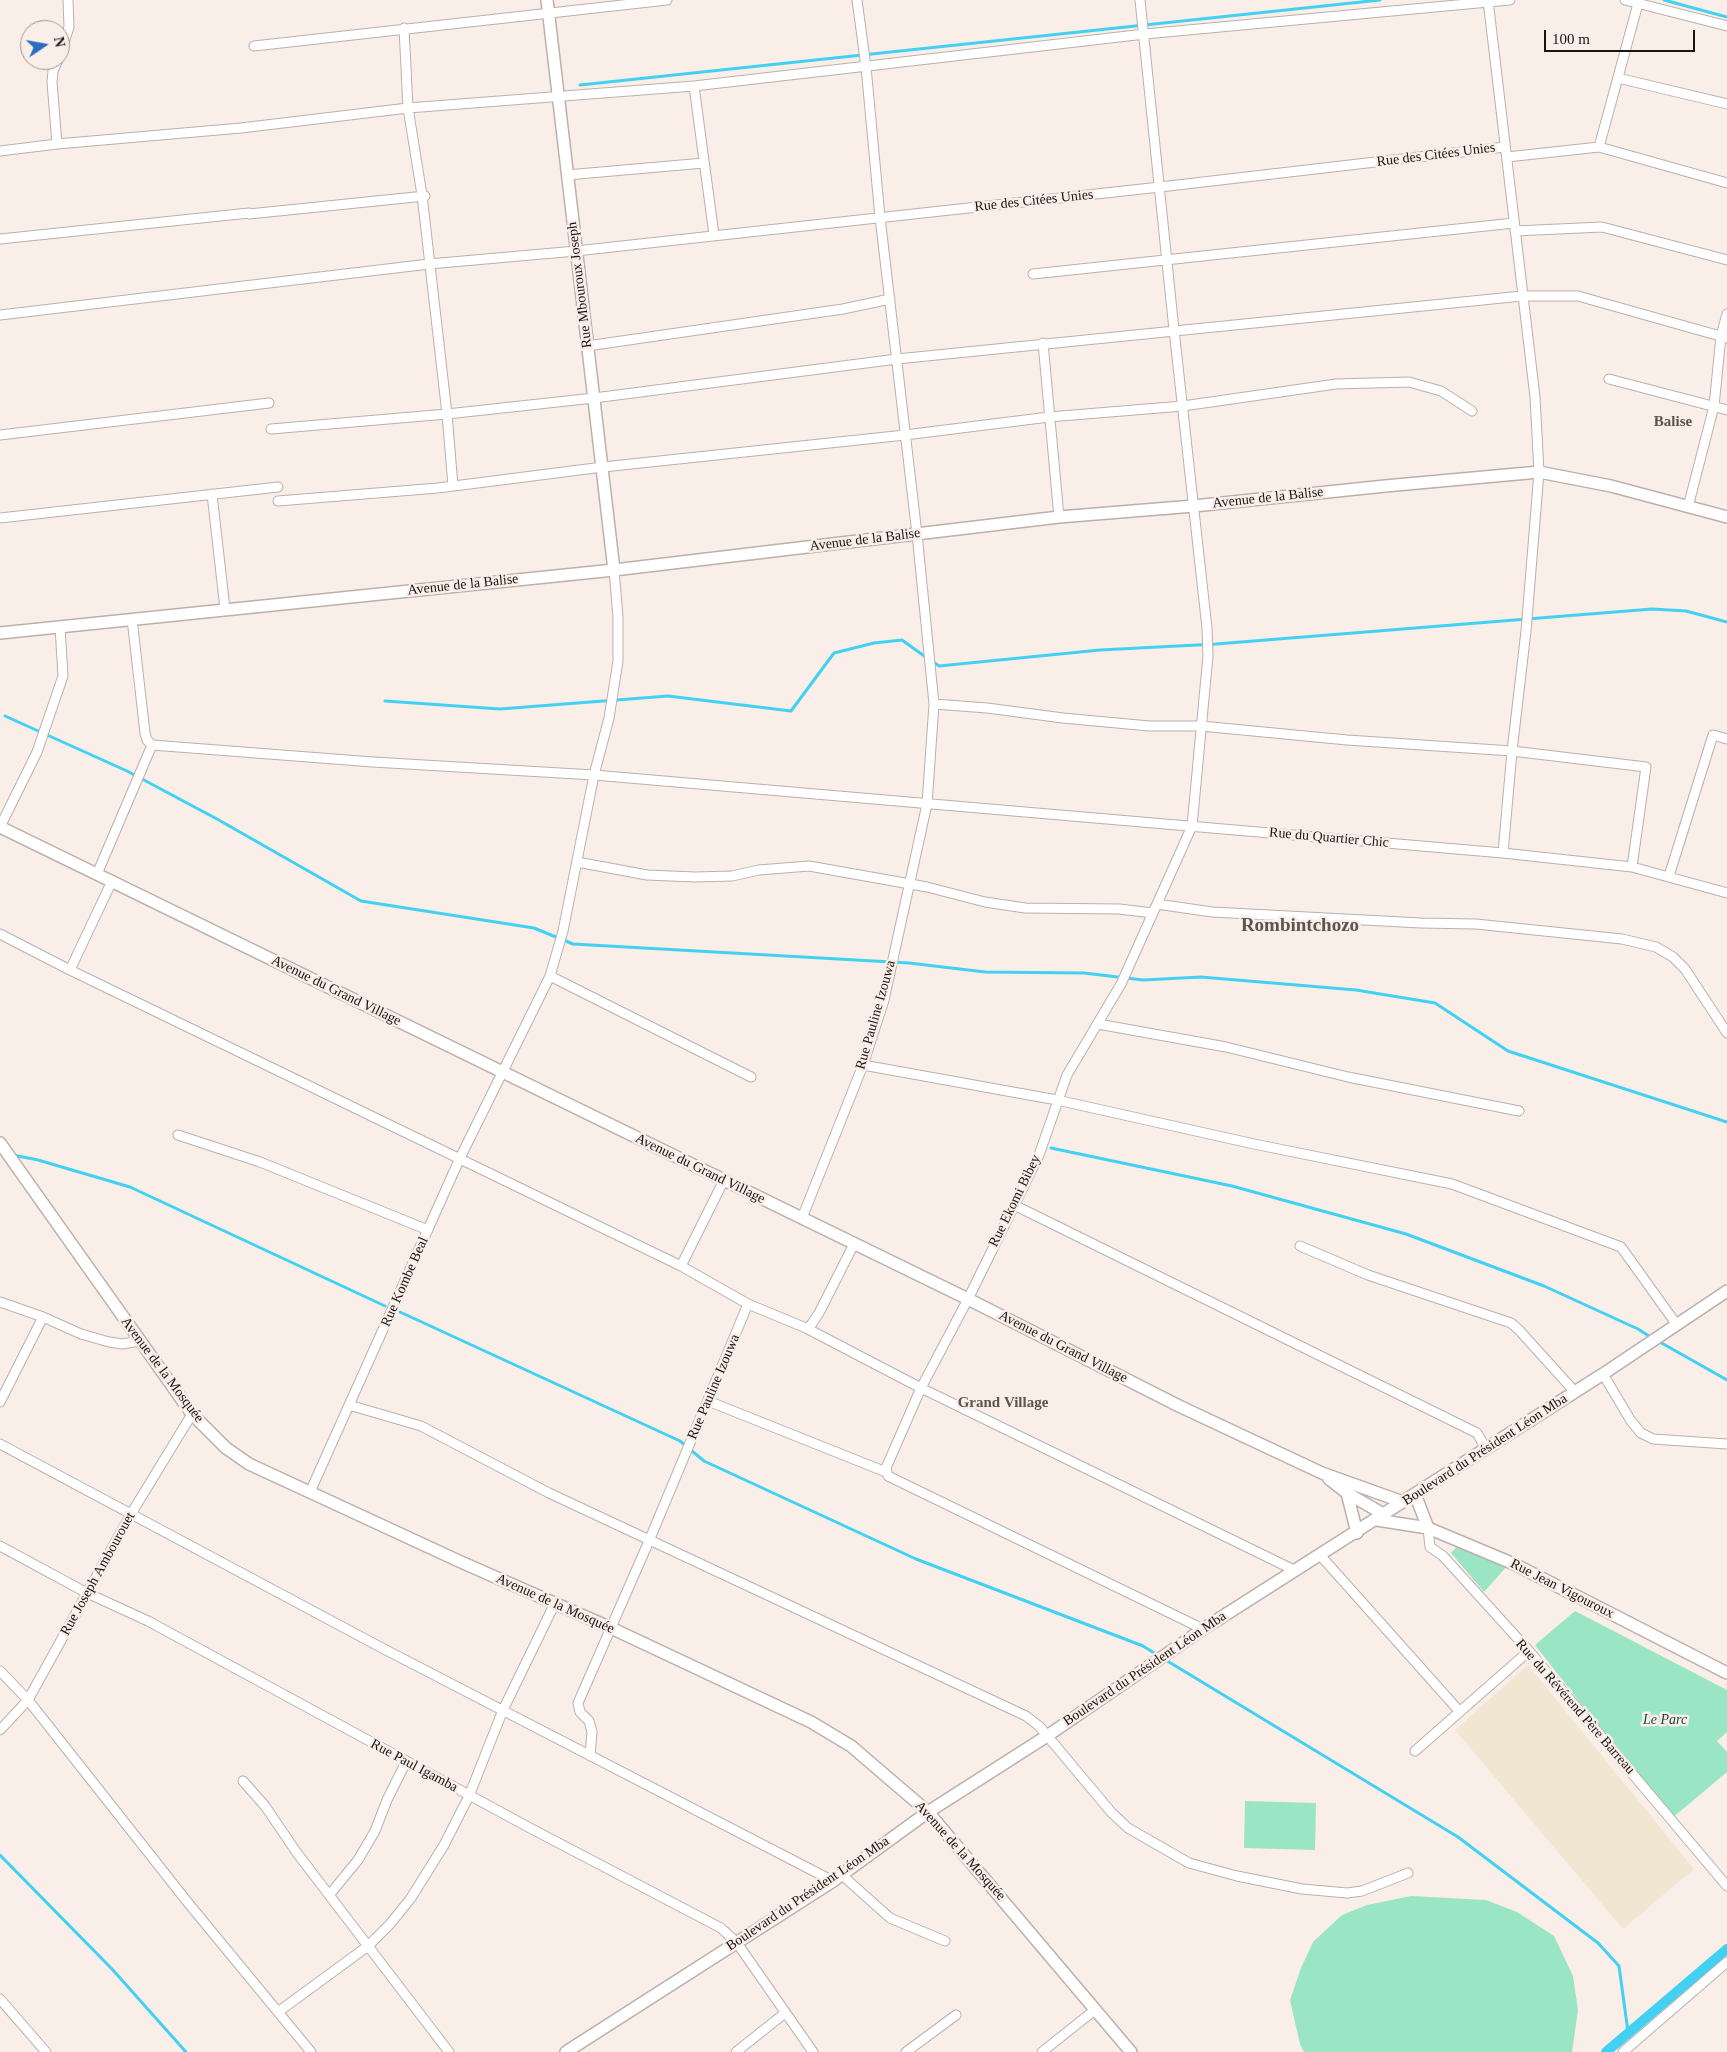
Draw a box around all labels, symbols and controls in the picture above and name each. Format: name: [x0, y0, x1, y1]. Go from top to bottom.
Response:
north arrow: [20, 20, 70, 70]
scale bar: [1547, 20, 1698, 52]
text: 100 m: [1552, 31, 1590, 47]
text: N: [51, 35, 68, 48]
street label: Rue des Citées Unies: [1376, 139, 1496, 171]
street label: Rue des Citées Unies: [974, 186, 1094, 216]
street label: Rue Mbouroux Joseph: [564, 221, 596, 349]
district label: Balise: [1654, 413, 1692, 431]
street label: Avenue de la Balise: [1212, 484, 1324, 512]
street label: Avenue de la Balise: [809, 525, 921, 555]
street label: Avenue de la Balise: [407, 571, 519, 599]
street label: Rue du Quartier Chic: [1268, 824, 1390, 852]
district label: Rombintchozo: [1241, 915, 1359, 937]
street label: Avenue du Grand Village: [268, 952, 404, 1030]
street label: Rue Pauline Izouwa: [852, 958, 900, 1072]
street label: Avenue du Grand Village: [632, 1130, 768, 1208]
street label: Rue Ekomi Bibey: [985, 1152, 1045, 1250]
street label: Rue Kombe Beal: [378, 1235, 432, 1329]
street label: Avenue du Grand Village: [996, 1307, 1130, 1387]
street label: Avenue de la Mosquée: [117, 1314, 207, 1426]
street label: Rue Pauline Izouwa: [684, 1332, 744, 1442]
street label: Boulevard du Président Léon Mba: [1400, 1390, 1570, 1510]
district label: Grand Village: [958, 1394, 1048, 1412]
street label: Rue Joseph Ambourouet: [57, 1509, 139, 1639]
street label: Rue Jean Vigouroux: [1507, 1556, 1617, 1622]
street label: Avenue de la Mosquée: [493, 1570, 617, 1638]
street label: Boulevard du Président Léon Mba: [1060, 1608, 1230, 1730]
street label: Rue du Révérend Père Barreau: [1512, 1636, 1638, 1778]
park label: Le Parc: [1643, 1712, 1687, 1728]
street label: Rue Paul Igamba: [367, 1736, 461, 1796]
street label: Avenue de la Mosquée: [911, 1798, 1009, 1904]
street label: Boulevard du Président Léon Mba: [723, 1833, 893, 1955]

